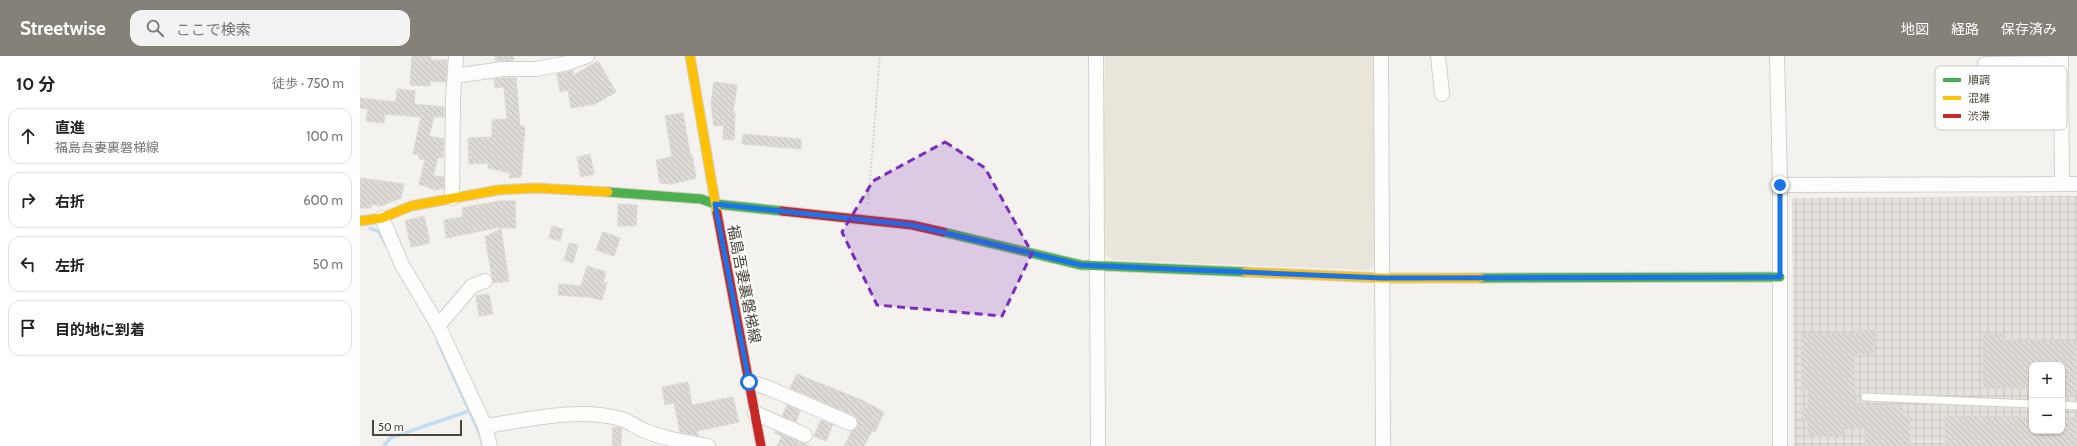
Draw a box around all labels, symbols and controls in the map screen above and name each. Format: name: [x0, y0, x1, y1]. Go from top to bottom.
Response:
search box: [130, 10, 410, 46]
text: Streetwise: [20, 17, 106, 40]
icon: search: [144, 17, 166, 39]
text: 地図: [1901, 20, 1929, 38]
text: 経路: [1951, 20, 1979, 38]
text: 保存済み: [2001, 20, 2057, 38]
text: ここで検索: [176, 21, 251, 39]
legend: [1935, 66, 2067, 130]
text: 順調: [1968, 73, 1990, 87]
text: 10 分: [16, 74, 55, 94]
text: 徒歩 · 750 m: [272, 75, 344, 91]
text: 混雑: [1968, 91, 1990, 105]
text: 渋滞: [1968, 109, 1990, 123]
text: 直進: [55, 119, 85, 137]
icon: ahead: [17, 125, 39, 147]
text: 100 m: [306, 128, 343, 144]
text: 福島吾妻裏磐梯線: [55, 139, 159, 155]
route end: [1771, 176, 1789, 194]
icon: right: [17, 189, 39, 211]
text: 600 m: [303, 192, 343, 208]
text: 右折: [55, 193, 85, 211]
street label: 福島吾妻裏磐梯線: [724, 223, 764, 345]
icon: left: [17, 253, 39, 275]
text: 50 m: [313, 256, 343, 272]
text: 左折: [55, 257, 85, 275]
icon: arrive: [17, 317, 39, 339]
text: 目的地に到着: [55, 321, 145, 339]
map controls: [2029, 362, 2065, 434]
button: +: [2029, 362, 2065, 398]
route start: [740, 373, 758, 391]
button: −: [2029, 398, 2065, 434]
scale bar: [372, 418, 462, 437]
text: 50 m: [378, 420, 404, 434]

